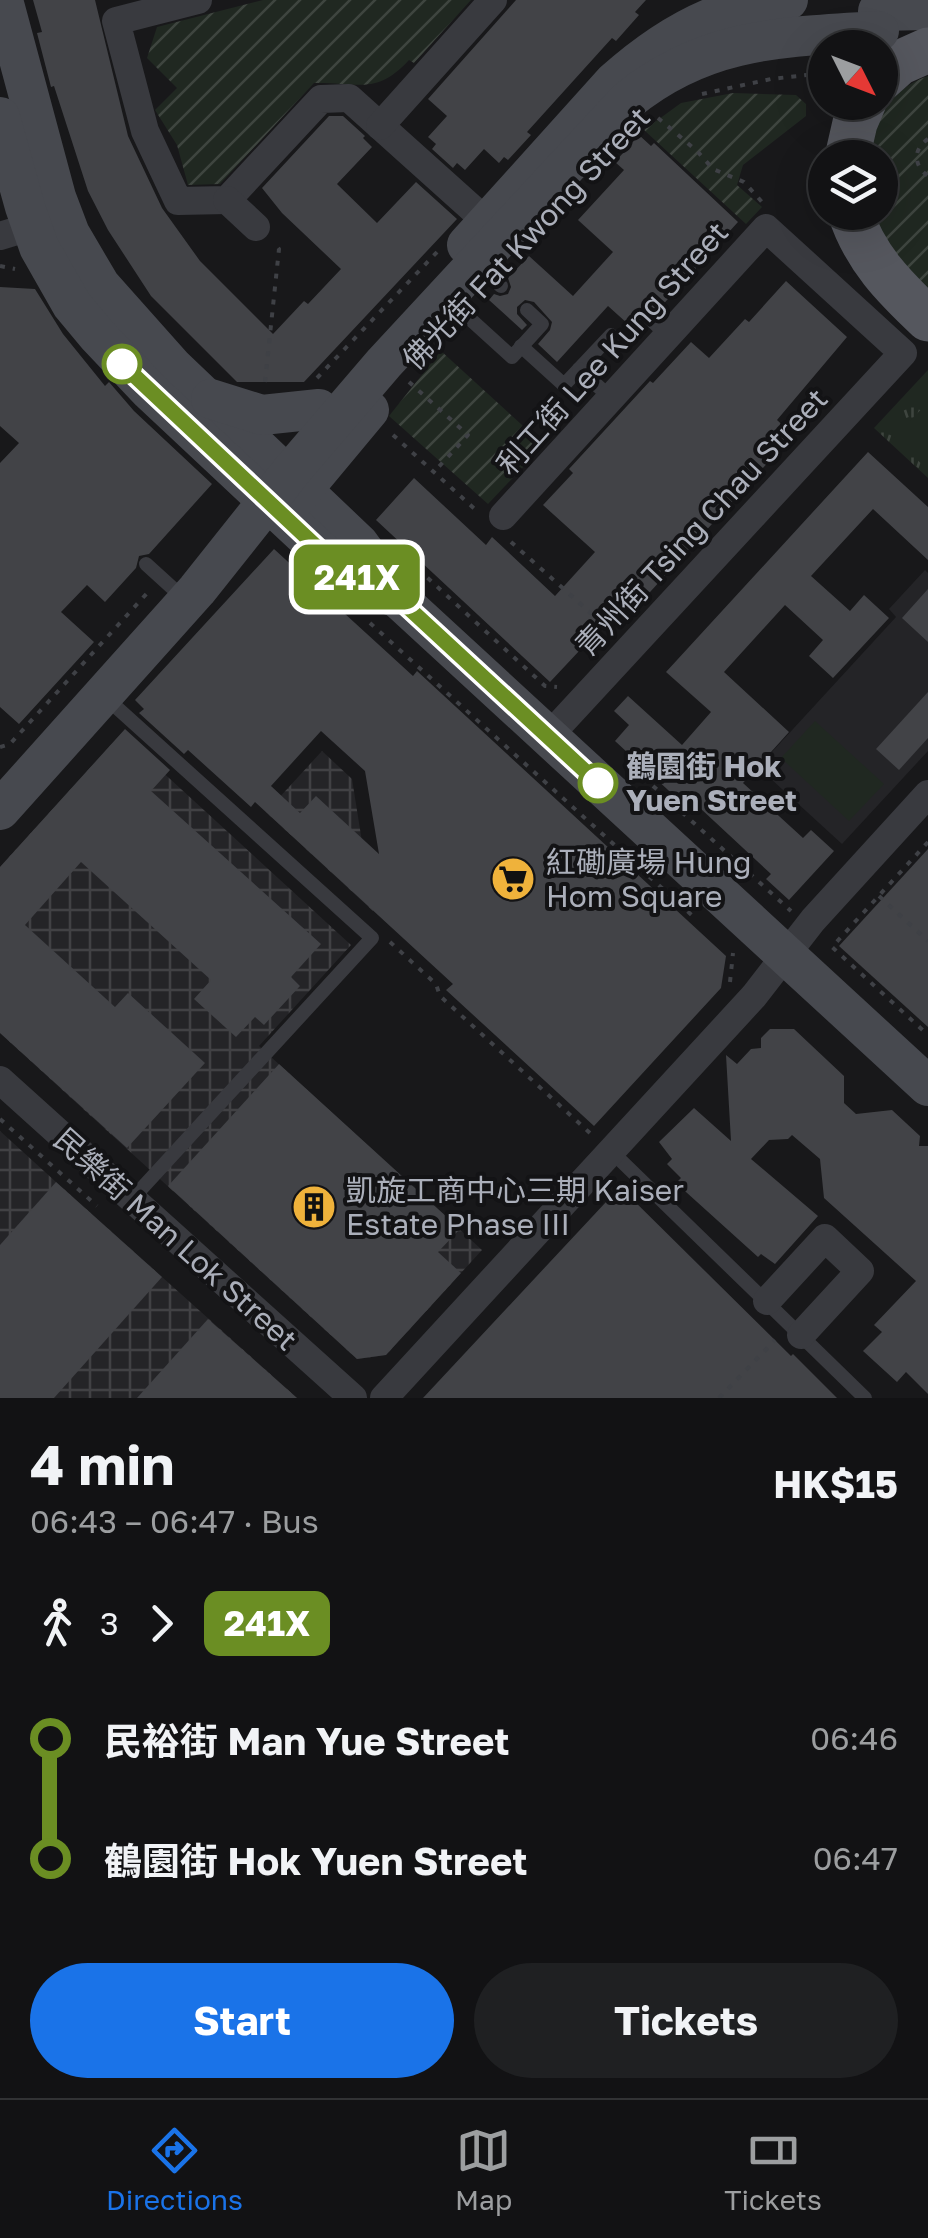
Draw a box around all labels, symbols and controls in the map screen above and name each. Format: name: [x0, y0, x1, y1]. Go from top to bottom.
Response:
north arrow: [808, 30, 898, 120]
map controls: [808, 30, 898, 230]
street label: 佛光街 Fat Kwong Street: [395, 99, 657, 377]
button: layers: [808, 140, 898, 230]
street label: 利工街 Lee Kung Street: [489, 214, 735, 482]
unlabelled marker: [103, 345, 141, 383]
street label: 青州街 Tsing Chau Street: [568, 381, 834, 663]
line badge: 241X: [287, 544, 427, 610]
text: 241X: [314, 556, 400, 598]
place label: 鶴園街 Hok Yuen Street: [626, 748, 797, 818]
marker: 鶴園街 Hok Yuen Street: [579, 764, 617, 802]
place label: 紅磡廣場 Hung Hom Square: [546, 844, 751, 914]
supermarket icon: 紅磡廣場 Hung Hom Square: [490, 856, 536, 902]
street label: 民樂街 Man Lok Street: [47, 1120, 305, 1358]
place label: 凱旋工商中心三期 Kaiser Estate Phase III: [346, 1172, 684, 1242]
building icon: 凱旋工商中心三期 Kaiser Estate Phase III: [291, 1184, 337, 1230]
text: 4 min: [30, 1431, 175, 1497]
text: HK$15: [773, 1461, 898, 1506]
text: 06:43 – 06:47 · Bus: [30, 1502, 319, 1540]
icon: walk: [30, 1596, 85, 1651]
icon: forward: [134, 1596, 189, 1651]
text: 241X: [224, 1602, 310, 1644]
text: 3: [100, 1604, 119, 1642]
text: 民裕街 Man Yue Street: [104, 1718, 509, 1763]
text: 06:46: [810, 1719, 898, 1757]
text: 鶴園街 Hok Yuen Street: [104, 1838, 527, 1883]
text: 06:47: [813, 1839, 898, 1877]
button: Start: [30, 1963, 454, 2078]
button: Tickets: [474, 1963, 898, 2078]
tab: Directions: [106, 2123, 243, 2216]
tab: Map: [455, 2123, 512, 2216]
tab: Tickets: [724, 2123, 822, 2216]

